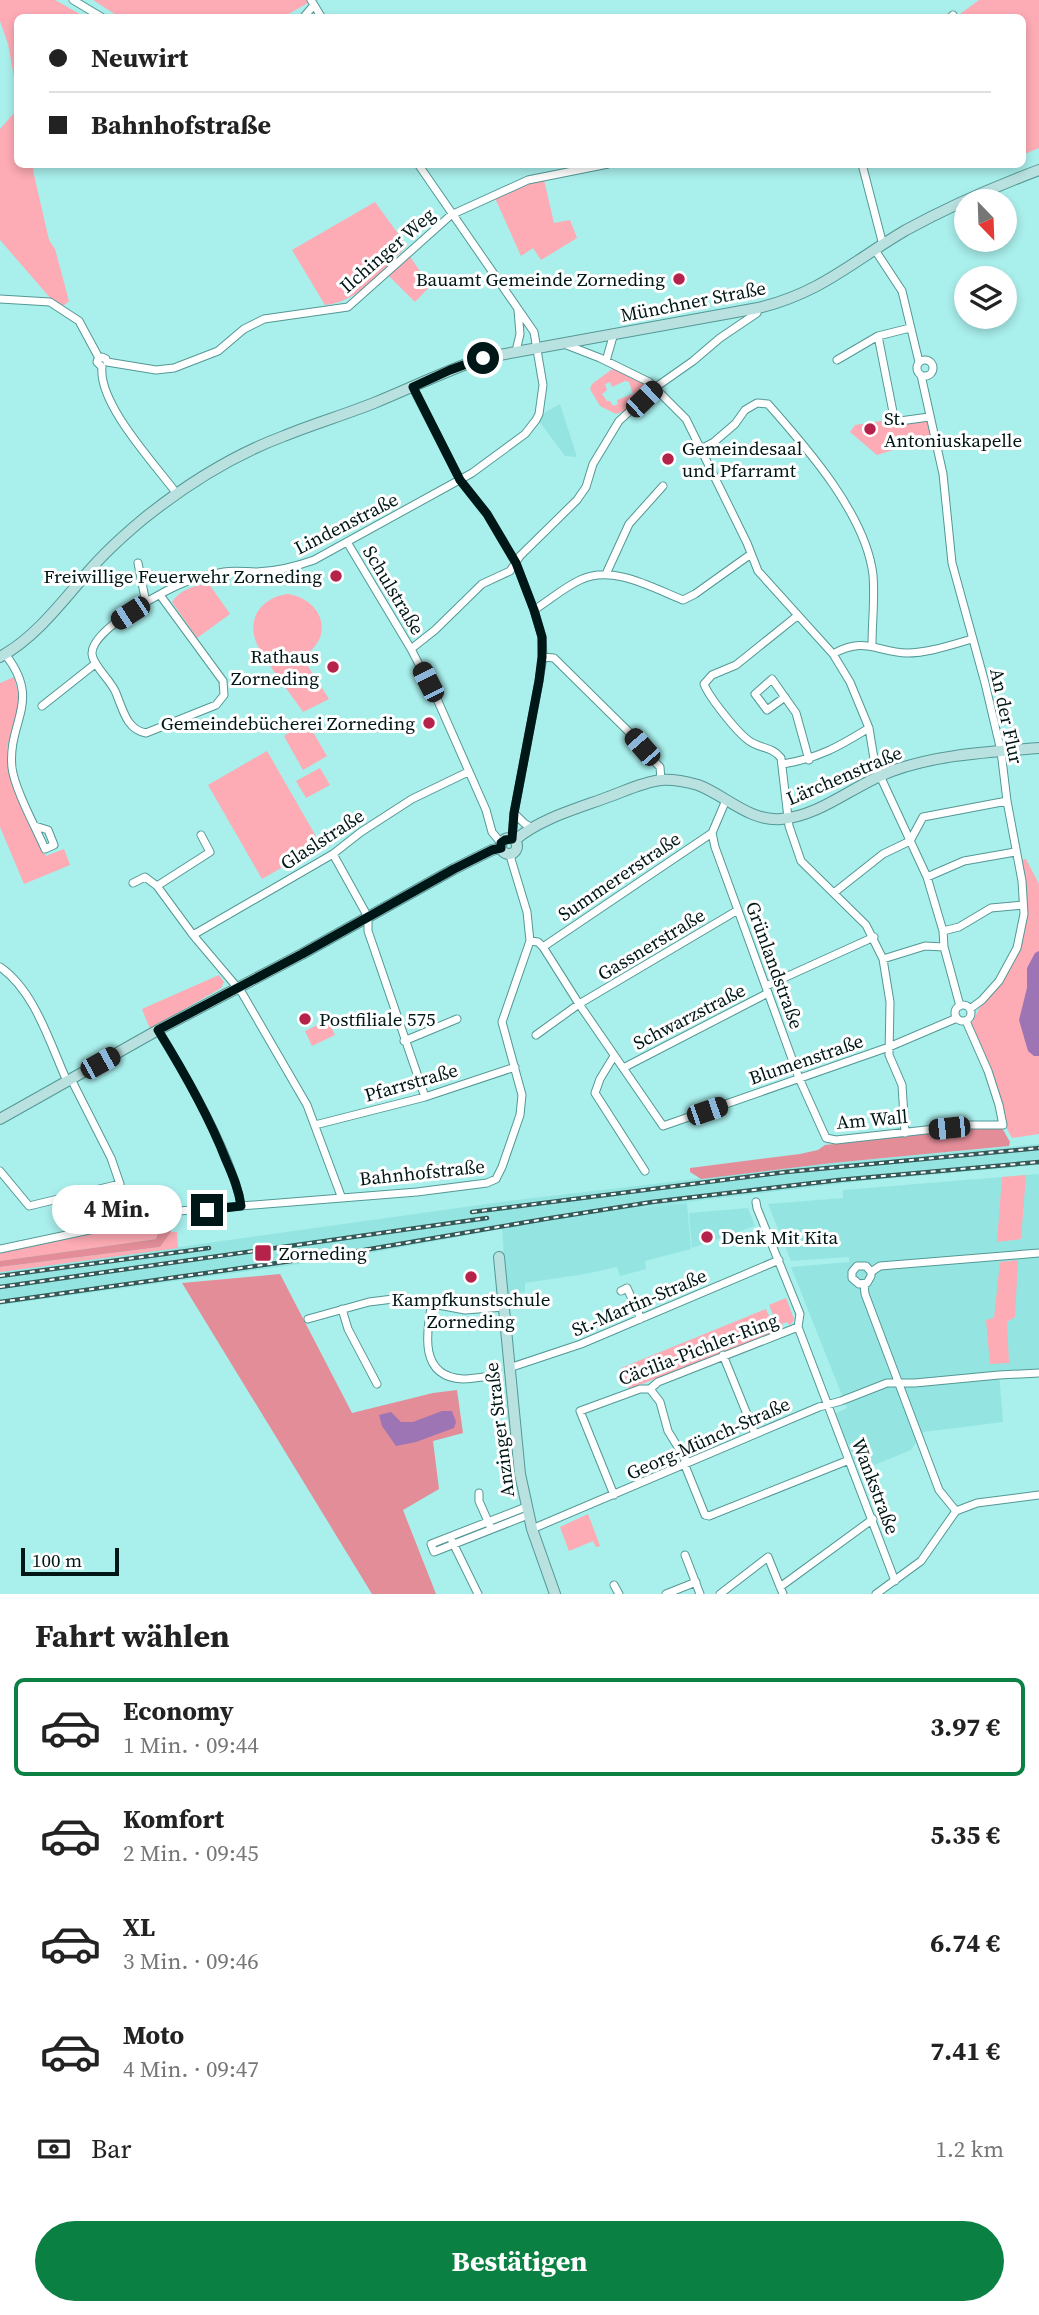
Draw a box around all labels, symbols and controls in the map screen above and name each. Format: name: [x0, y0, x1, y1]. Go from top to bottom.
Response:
text: Neuwirt: [91, 40, 188, 76]
text: Bahnhofstraße: [91, 107, 271, 143]
north arrow: [954, 189, 1017, 252]
map controls: [954, 189, 1017, 329]
street label: Ilchinger Weg: [334, 201, 440, 299]
place label: Bauamt Gemeinde Zorneding: [416, 266, 665, 292]
button: layers: [954, 266, 1017, 329]
marker: Bauamt Gemeinde Zorneding: [671, 271, 687, 287]
street label: Münchner Straße: [618, 274, 768, 328]
route start: [467, 342, 499, 374]
car: [622, 377, 667, 421]
place label: St. Antoniuskapelle: [884, 405, 1022, 453]
marker: St. Antoniuskapelle: [862, 421, 878, 437]
place label: Gemeindesaal und Pfarramt: [682, 435, 803, 483]
marker: Gemeindesaal und Pfarramt: [660, 451, 676, 467]
street label: Lindenstraße: [290, 486, 402, 560]
street label: Schulstraße: [357, 541, 431, 639]
place label: Freiwillige Feuerwehr Zorneding: [43, 563, 322, 589]
marker: Freiwillige Feuerwehr Zorneding: [328, 568, 344, 584]
car: [107, 593, 154, 633]
place label: Rathaus Zorneding: [231, 643, 319, 691]
marker: Rathaus Zorneding: [325, 659, 341, 675]
car: [410, 659, 447, 705]
street label: An der Flur: [984, 666, 1030, 766]
place label: Gemeindebücherei Zorneding: [161, 710, 415, 736]
marker: Gemeindebücherei Zorneding: [421, 715, 437, 731]
car: [621, 724, 664, 770]
street label: Lärchenstraße: [782, 739, 906, 811]
street label: Glaslstraße: [275, 802, 369, 876]
street label: Summererstraße: [553, 825, 685, 927]
street label: Grünlandstraße: [740, 898, 810, 1032]
street label: Gassnerstraße: [592, 902, 710, 986]
street label: Schwarzstraße: [628, 976, 750, 1056]
place label: Postfiliale 575: [319, 1006, 435, 1032]
marker: Postfiliale 575: [297, 1011, 313, 1027]
street label: Blumenstraße: [745, 1027, 867, 1091]
car: [77, 1044, 124, 1082]
street label: Pfarrstraße: [361, 1056, 461, 1108]
car: [684, 1094, 731, 1128]
street label: Am Wall: [835, 1103, 909, 1135]
car: [928, 1115, 971, 1141]
street label: Bahnhofstraße: [358, 1152, 486, 1192]
callout: 4 Min.: [53, 1186, 182, 1234]
text: 4 Min.: [84, 1193, 150, 1225]
route end: [191, 1194, 223, 1226]
place label: Denk Mit Kita: [721, 1224, 838, 1250]
marker: Denk Mit Kita: [699, 1229, 715, 1245]
place label: Zorneding: [279, 1240, 367, 1266]
marker: Zorneding: [253, 1243, 273, 1263]
street label: St.-Martin-Straße: [567, 1262, 711, 1342]
marker: Kampfkunstschule Zorneding: [463, 1269, 479, 1285]
place label: Kampfkunstschule Zorneding: [392, 1286, 550, 1334]
street label: Cäcilia-Pichler-Ring: [614, 1307, 782, 1391]
street label: Anzinger Straße: [478, 1361, 520, 1499]
street label: Georg-Münch-Straße: [622, 1390, 794, 1486]
street label: Wankstraße: [846, 1434, 906, 1538]
scale bar: [21, 1545, 119, 1577]
text: 100 m: [32, 1547, 82, 1573]
text: Fahrt wählen: [35, 1614, 230, 1658]
text: Economy: [123, 1693, 234, 1729]
icon: car: [39, 1696, 102, 1759]
text: 3.97 €: [930, 1709, 1000, 1745]
text: 1 Min. · 09:44: [123, 1729, 259, 1761]
text: Komfort: [123, 1801, 224, 1837]
icon: car: [39, 1804, 102, 1867]
text: 5.35 €: [930, 1817, 1000, 1853]
text: 2 Min. · 09:45: [123, 1837, 259, 1869]
text: XL: [123, 1909, 155, 1945]
icon: car: [39, 1912, 102, 1975]
text: 6.74 €: [930, 1925, 1000, 1961]
text: 3 Min. · 09:46: [123, 1945, 259, 1977]
text: Moto: [123, 2017, 184, 2053]
icon: car: [39, 2020, 102, 2083]
text: 7.41 €: [930, 2033, 1000, 2069]
text: 4 Min. · 09:47: [123, 2053, 259, 2085]
icon: cash: [35, 2130, 73, 2168]
text: Bar: [91, 2131, 131, 2167]
text: 1.2 km: [935, 2133, 1004, 2165]
button: Bestätigen: [35, 2221, 1004, 2301]

